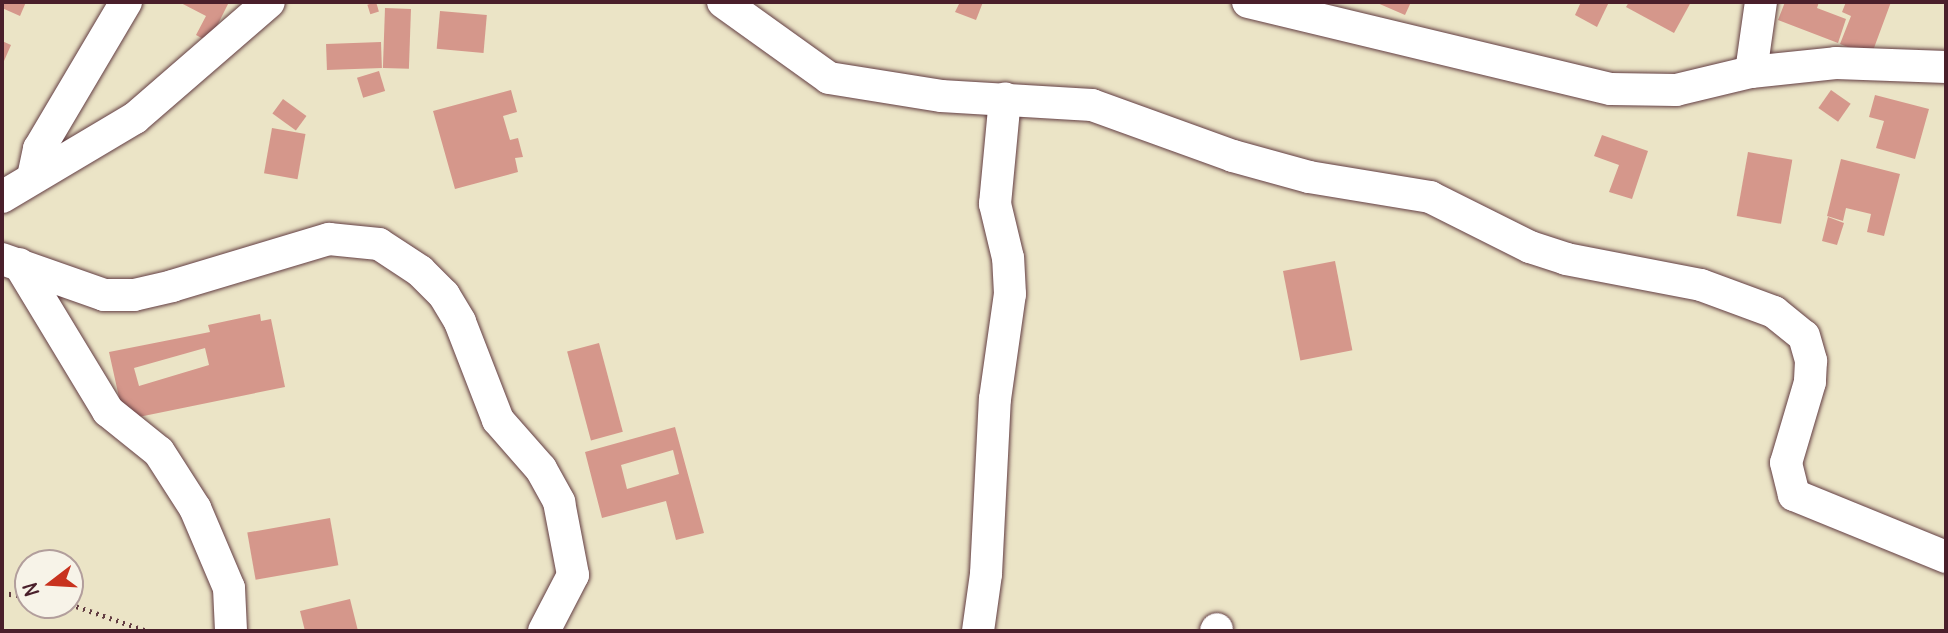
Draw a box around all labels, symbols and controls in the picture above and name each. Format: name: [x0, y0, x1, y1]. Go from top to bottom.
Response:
north arrow: [14, 549, 84, 619]
text: N: [17, 580, 44, 599]

